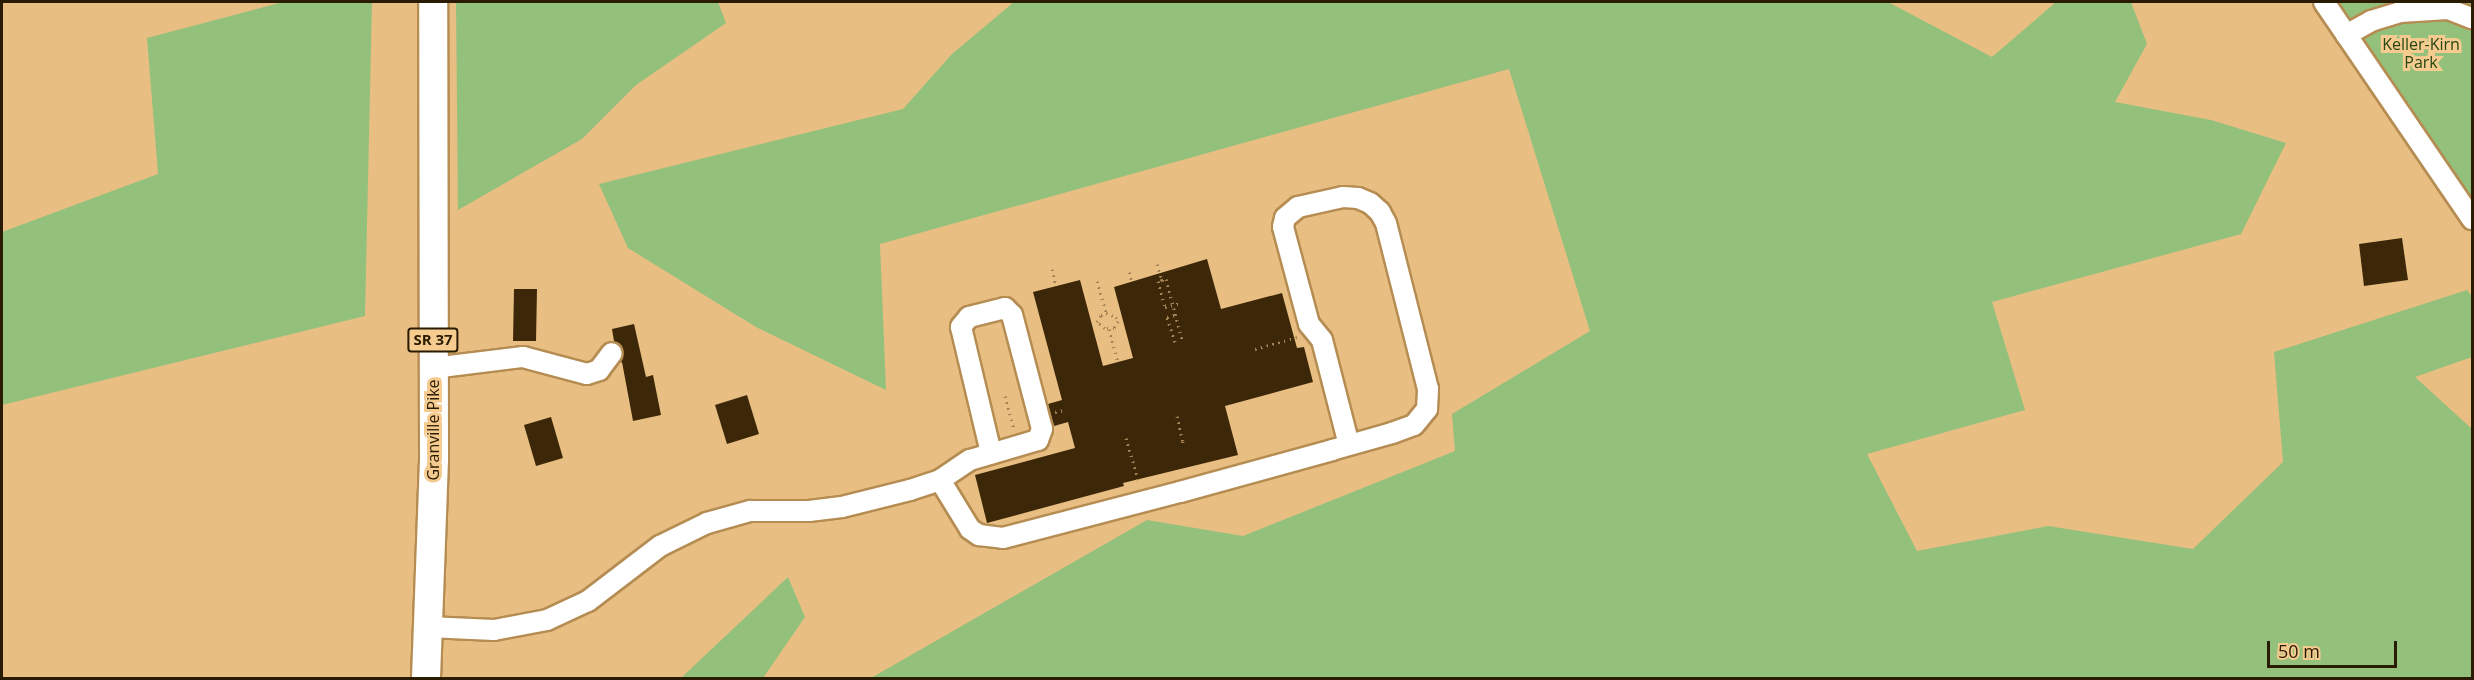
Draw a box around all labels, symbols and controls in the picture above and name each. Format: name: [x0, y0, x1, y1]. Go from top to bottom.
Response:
park label: Keller-Kirn Park: [2382, 34, 2460, 72]
road number: SR 37: [406, 328, 460, 352]
street label: Granville Pike: [423, 379, 443, 481]
scale bar: [2270, 629, 2400, 667]
text: 50 m: [2278, 639, 2320, 663]

